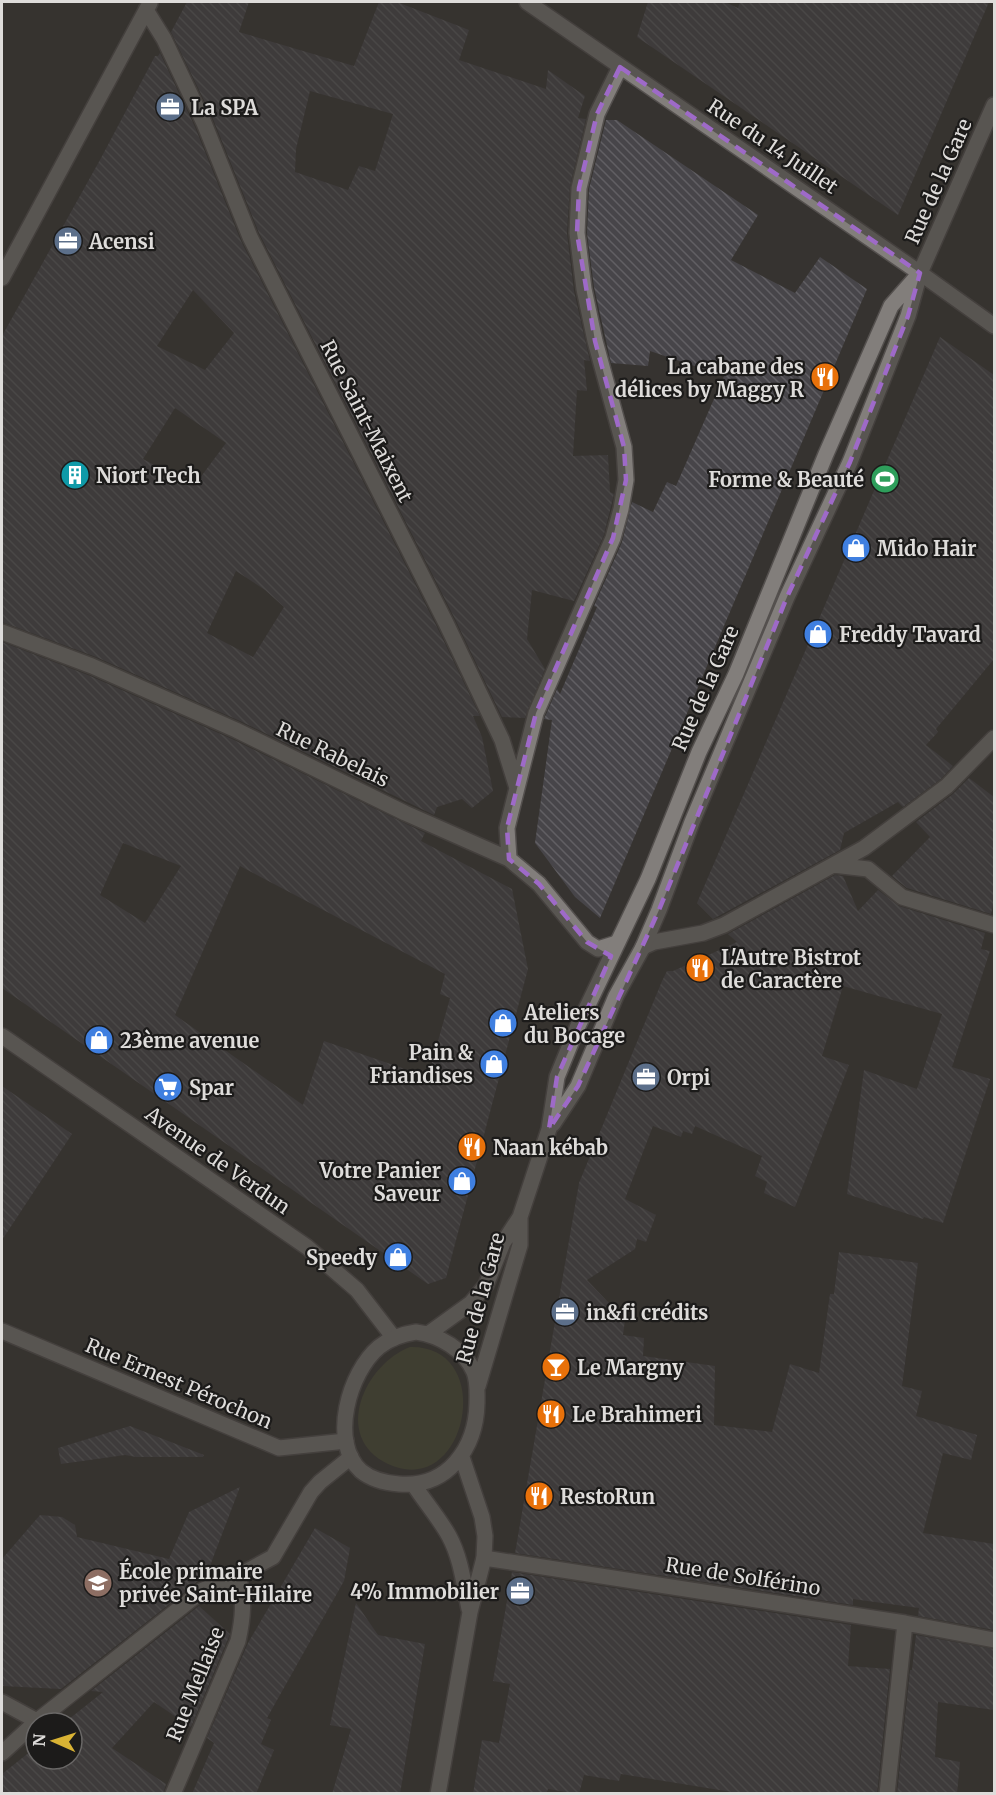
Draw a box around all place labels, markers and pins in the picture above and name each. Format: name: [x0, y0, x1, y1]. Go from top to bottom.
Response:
office icon: La SPA: [154, 91, 186, 123]
place label: La SPA: [191, 95, 259, 120]
office icon: Acensi: [52, 225, 84, 257]
place label: Acensi: [88, 229, 155, 254]
place label: La cabane des délices by Maggy R: [615, 354, 805, 402]
restaurant icon: La cabane des délices by Maggy R: [809, 361, 841, 393]
building icon: Niort Tech: [59, 459, 91, 491]
place label: Niort Tech: [96, 463, 201, 488]
sports icon: Forme & Beauté: [869, 463, 901, 495]
place label: Forme & Beauté: [708, 467, 864, 492]
shop icon: Mido Hair: [840, 532, 872, 564]
place label: Mido Hair: [877, 536, 977, 561]
shop icon: Freddy Tavard: [802, 618, 834, 650]
place label: Freddy Tavard: [839, 622, 981, 647]
place label: L'Autre Bistrot de Caractère: [721, 945, 861, 993]
restaurant icon: L'Autre Bistrot de Caractère: [684, 952, 716, 984]
place label: Ateliers du Bocage: [523, 1000, 625, 1048]
shop icon: Ateliers du Bocage: [487, 1007, 519, 1039]
shop icon: 23ème avenue: [83, 1024, 115, 1056]
place label: 23ème avenue: [120, 1028, 259, 1053]
place label: Pain & Friandises: [369, 1040, 473, 1088]
shop icon: Pain & Friandises: [478, 1048, 510, 1080]
office icon: Orpi: [630, 1061, 662, 1093]
place label: Orpi: [667, 1065, 711, 1090]
supermarket icon: Spar: [152, 1071, 184, 1103]
place label: Spar: [189, 1075, 234, 1100]
restaurant icon: Naan kébab: [456, 1131, 488, 1163]
place label: Naan kébab: [493, 1135, 608, 1160]
place label: Votre Panier Saveur: [319, 1158, 441, 1206]
shop icon: Votre Panier Saveur: [446, 1165, 478, 1197]
shop icon: Speedy: [382, 1241, 414, 1273]
place label: Speedy: [306, 1245, 377, 1270]
office icon: in&fi crédits: [549, 1296, 581, 1328]
place label: in&fi crédits: [586, 1300, 708, 1325]
bar icon: Le Margny: [540, 1351, 572, 1383]
place label: Le Margny: [577, 1355, 684, 1380]
restaurant icon: Le Brahimeri: [535, 1398, 567, 1430]
place label: Le Brahimeri: [572, 1402, 702, 1427]
restaurant icon: RestoRun: [523, 1480, 555, 1512]
place label: RestoRun: [560, 1484, 655, 1509]
place label: École primaire privée Saint-Hilaire: [119, 1557, 312, 1607]
school or university icon: École primaire privée Saint-Hilaire: [82, 1567, 114, 1599]
office icon: 4% Immobilier: [504, 1575, 536, 1607]
place label: 4% Immobilier: [350, 1579, 499, 1604]

